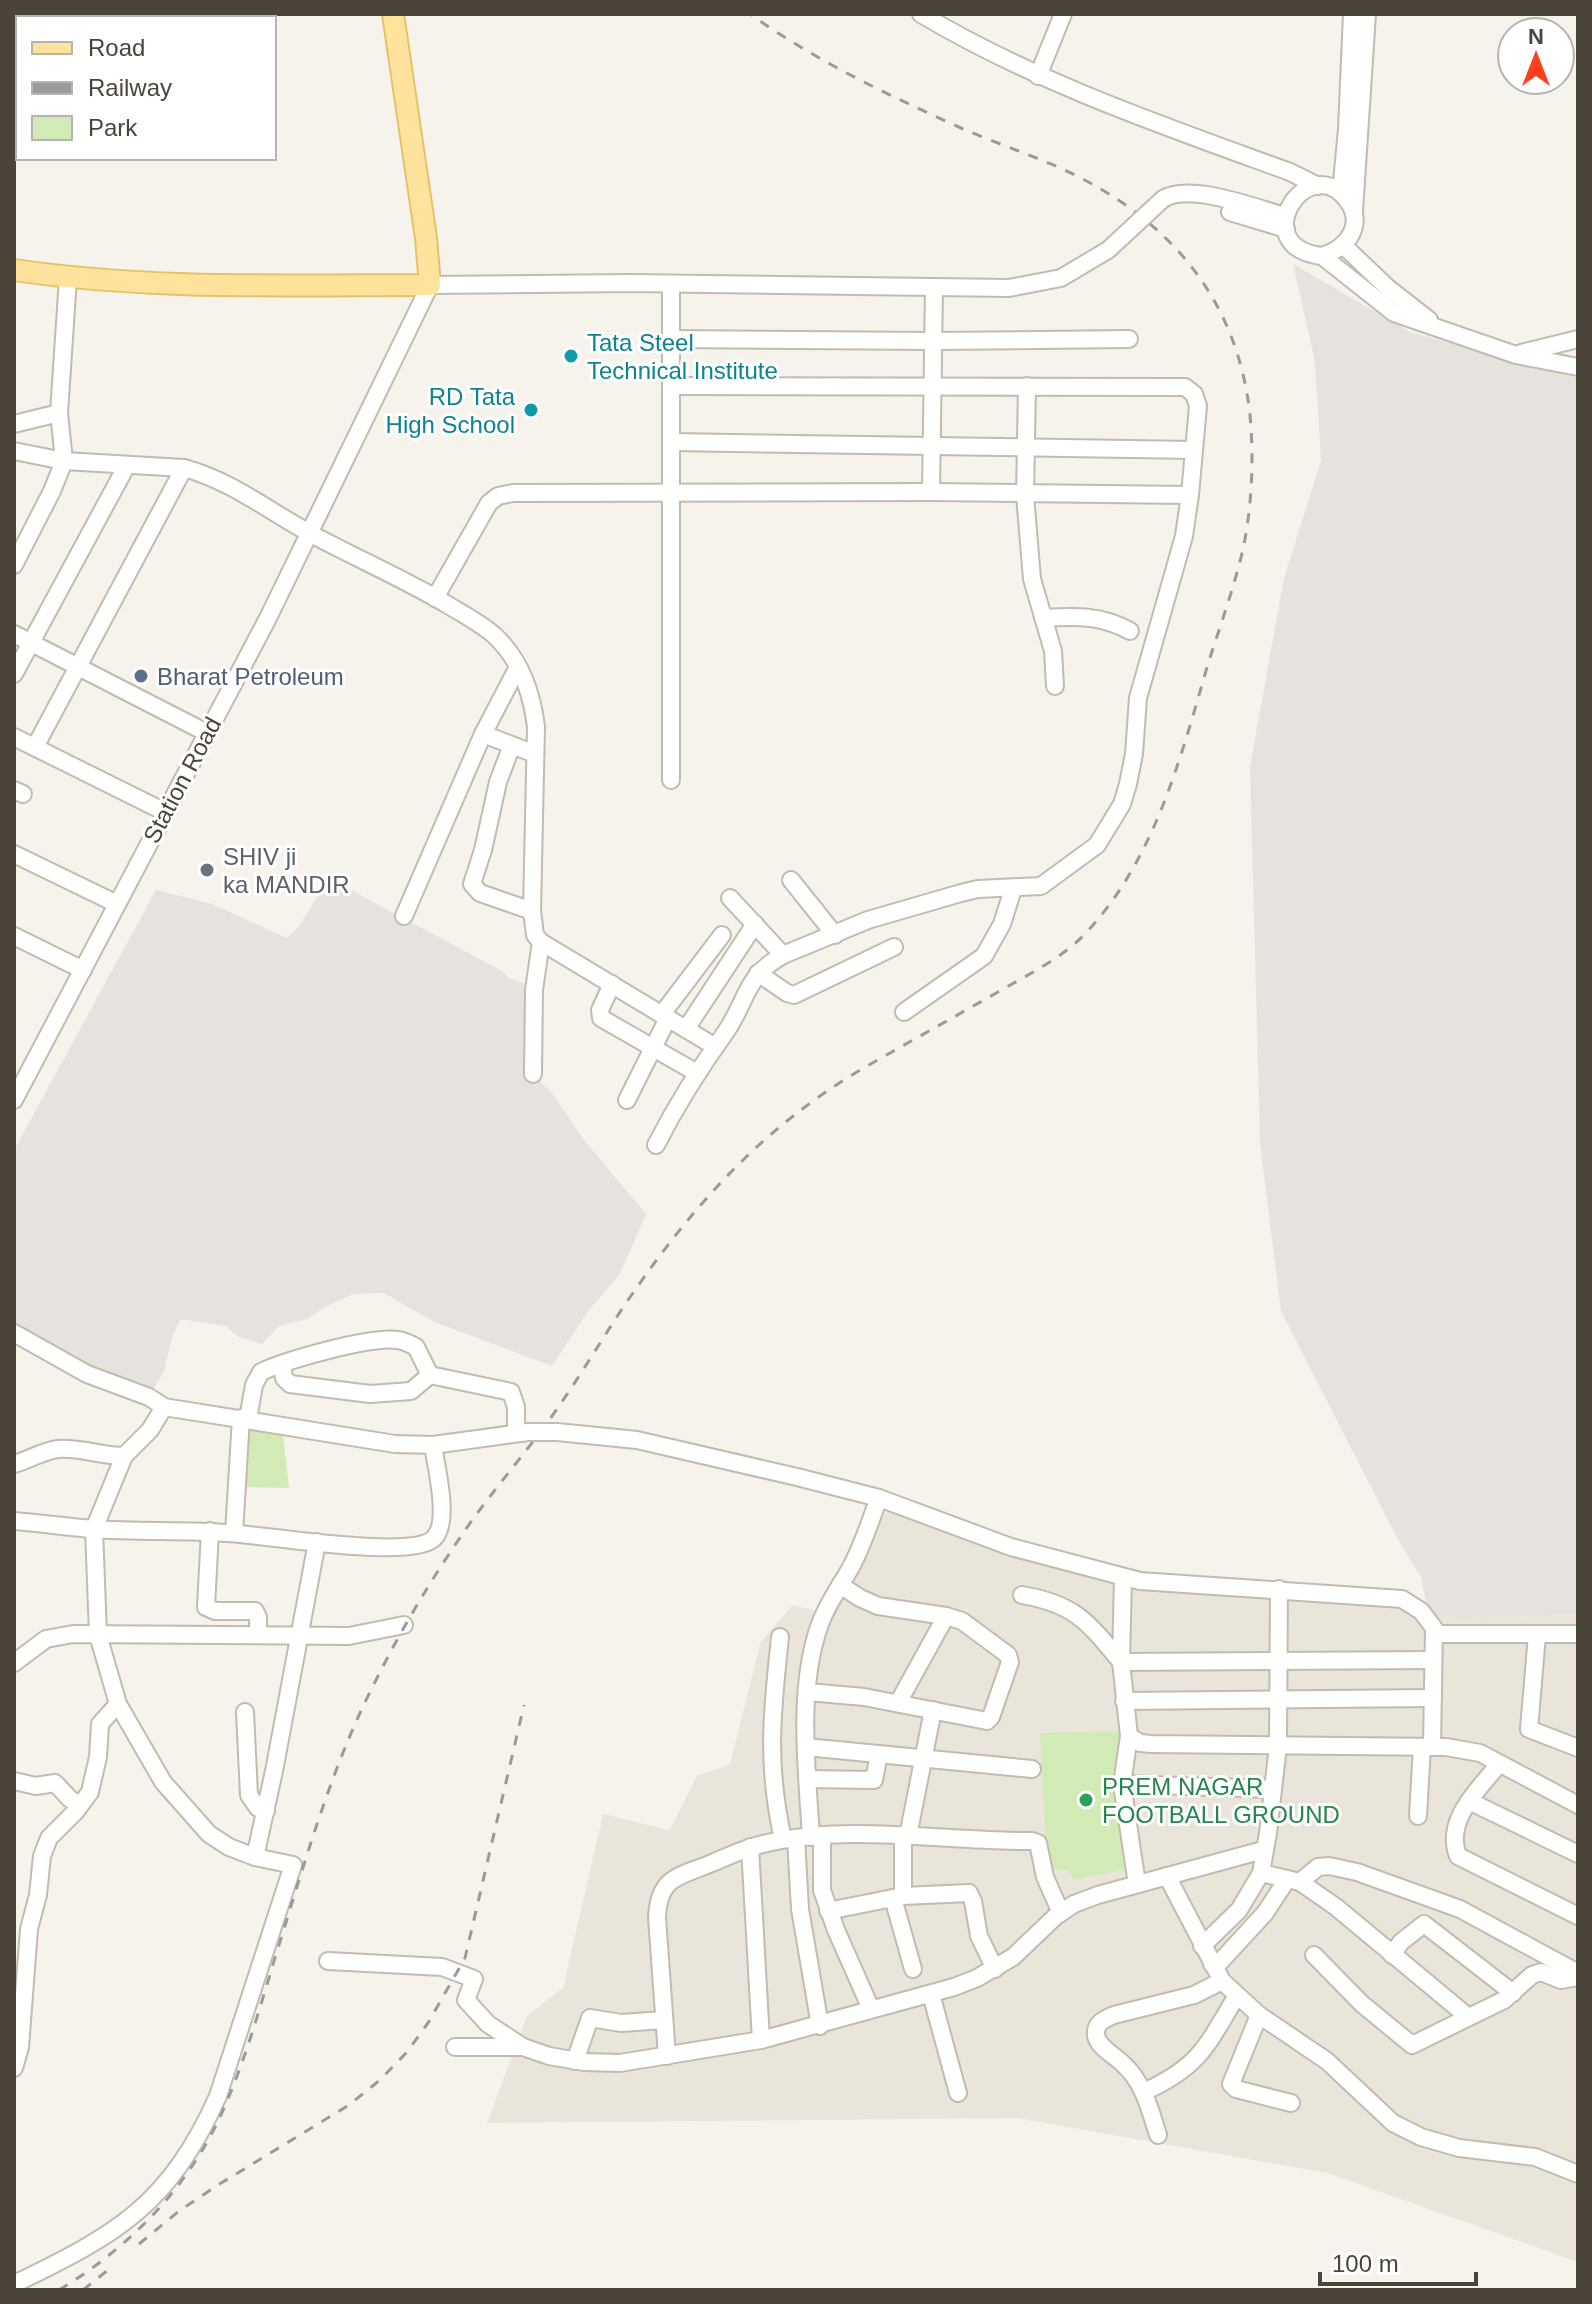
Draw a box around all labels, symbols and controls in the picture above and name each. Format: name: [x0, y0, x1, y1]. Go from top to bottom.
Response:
legend: [16, 16, 276, 160]
north arrow: [1496, 16, 1576, 96]
text: N: [1528, 24, 1544, 49]
text: Road: [88, 34, 145, 61]
text: Railway: [88, 74, 172, 101]
text: Park: [88, 114, 138, 141]
place label: Tata Steel Technical Institute: [587, 329, 778, 384]
marker: Tata Steel Technical Institute: [562, 347, 580, 365]
place label: RD Tata High School: [386, 383, 516, 438]
marker: RD Tata High School: [522, 401, 540, 419]
place label: Bharat Petroleum: [157, 663, 344, 690]
marker: Bharat Petroleum: [132, 667, 150, 685]
street label: Station Road: [138, 712, 226, 848]
place label: SHIV ji ka MANDIR: [223, 843, 350, 898]
marker: SHIV ji ka MANDIR: [198, 861, 216, 879]
place label: PREM NAGAR FOOTBALL GROUND: [1102, 1773, 1340, 1828]
marker: PREM NAGAR FOOTBALL GROUND: [1077, 1791, 1095, 1809]
scale bar: [1320, 2236, 1476, 2286]
text: 100 m: [1332, 2250, 1399, 2277]

